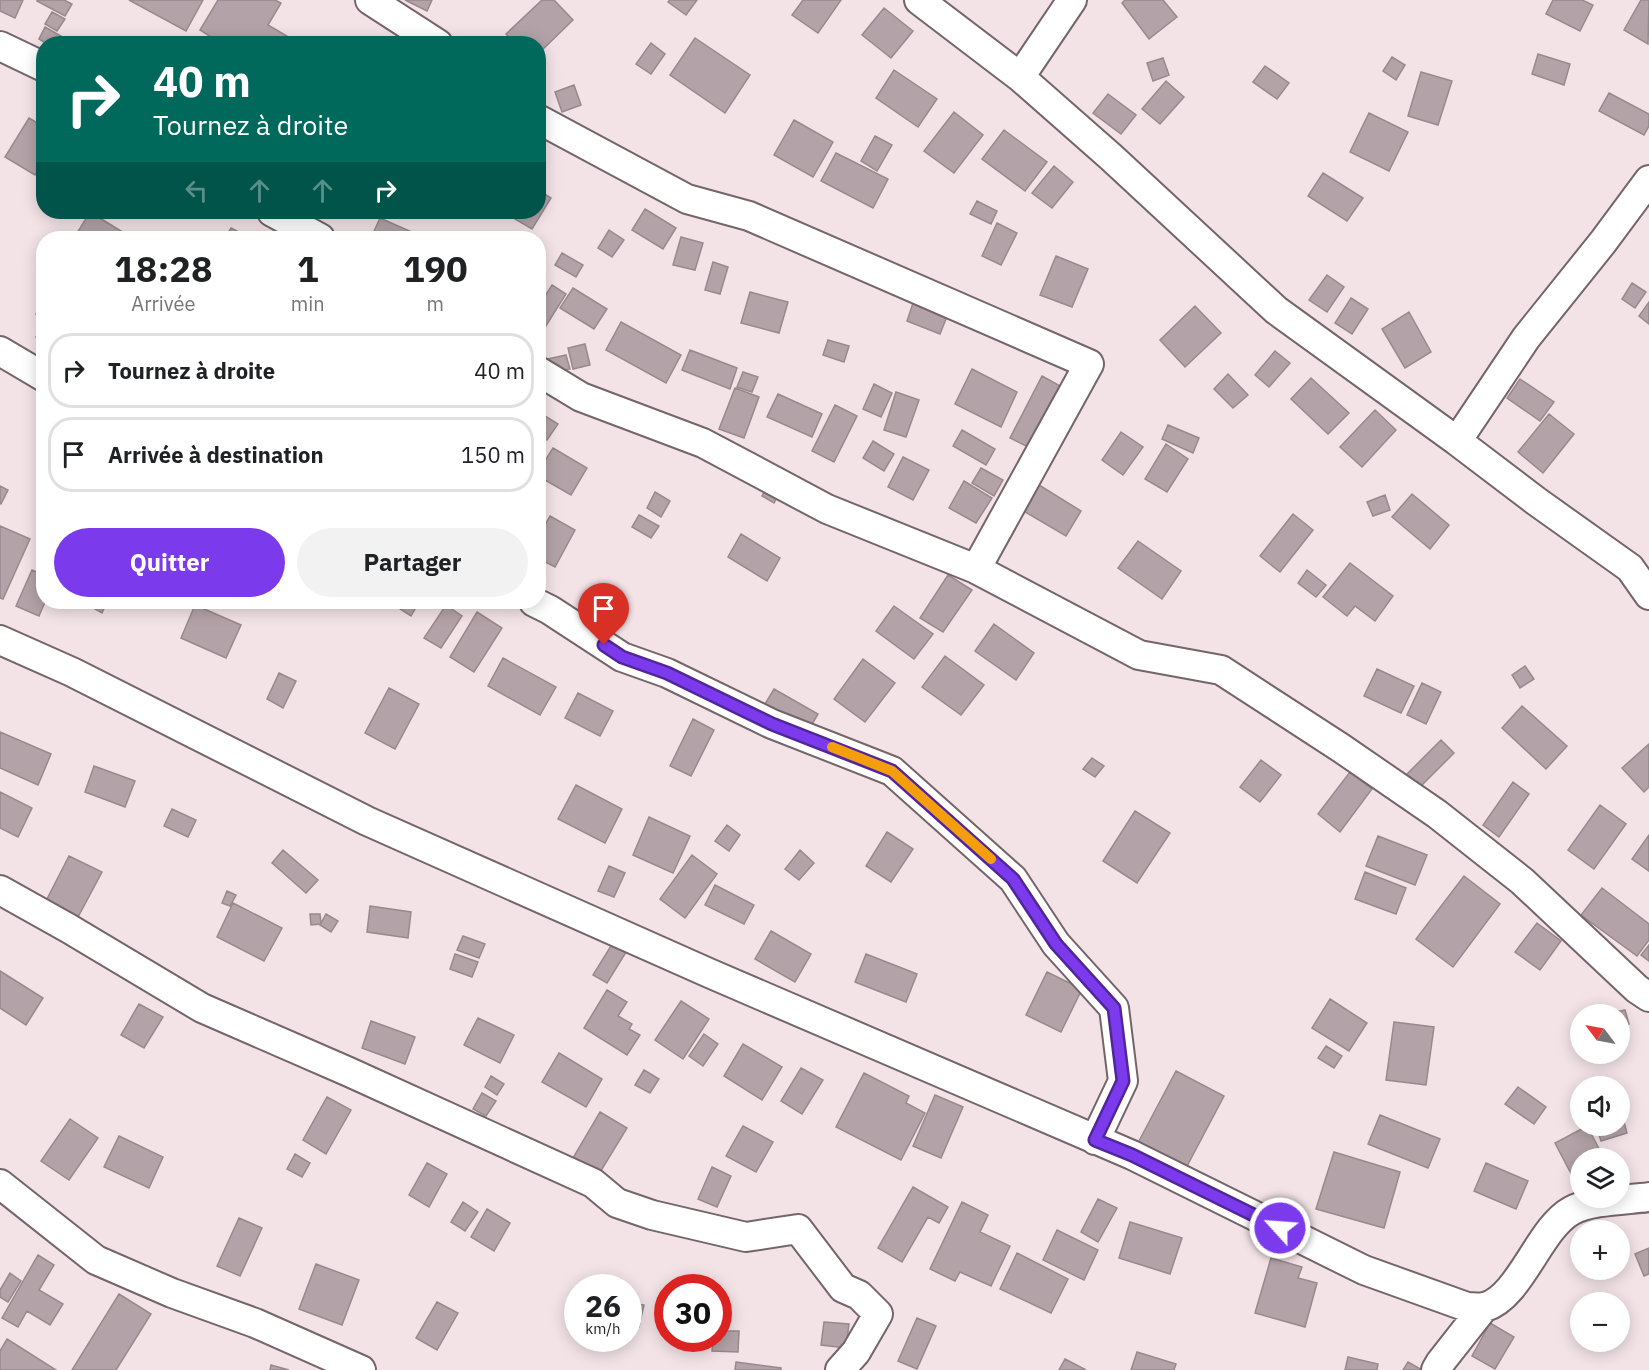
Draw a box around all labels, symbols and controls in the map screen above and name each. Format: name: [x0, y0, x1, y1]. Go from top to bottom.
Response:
text: 40 m: [153, 54, 251, 109]
icon: right: [54, 60, 132, 138]
text: Tournez à droite: [153, 107, 348, 142]
icon: left: [180, 174, 213, 207]
icon: ahead: [243, 174, 276, 207]
icon: ahead: [306, 174, 339, 207]
icon: right: [369, 174, 402, 207]
text: 18:28: [114, 245, 213, 292]
text: 1: [297, 245, 319, 292]
text: 190: [403, 245, 468, 292]
text: Arrivée: [131, 290, 195, 317]
text: min: [291, 290, 325, 317]
text: m: [427, 290, 444, 317]
icon: right: [57, 354, 90, 387]
text: Tournez à droite: [108, 356, 275, 385]
text: 40 m: [474, 356, 525, 385]
icon: arrive: [57, 438, 90, 471]
text: Arrivée à destination: [108, 440, 324, 469]
text: 150 m: [461, 440, 525, 469]
button: Quitter: [54, 528, 285, 597]
button: Partager: [297, 528, 528, 597]
pin: [578, 583, 629, 645]
icon: arrive: [587, 592, 620, 625]
north arrow: [1570, 1004, 1630, 1064]
map controls: [1570, 1004, 1630, 1352]
button: sound: [1570, 1076, 1630, 1136]
button: layers: [1570, 1148, 1630, 1208]
position arrow: [1248, 1196, 1312, 1260]
button: +: [1570, 1220, 1630, 1280]
speed limit sign: 30: [654, 1274, 732, 1352]
text: 26: [585, 1286, 621, 1325]
button: −: [1570, 1292, 1630, 1352]
text: km/h: [585, 1319, 621, 1338]

